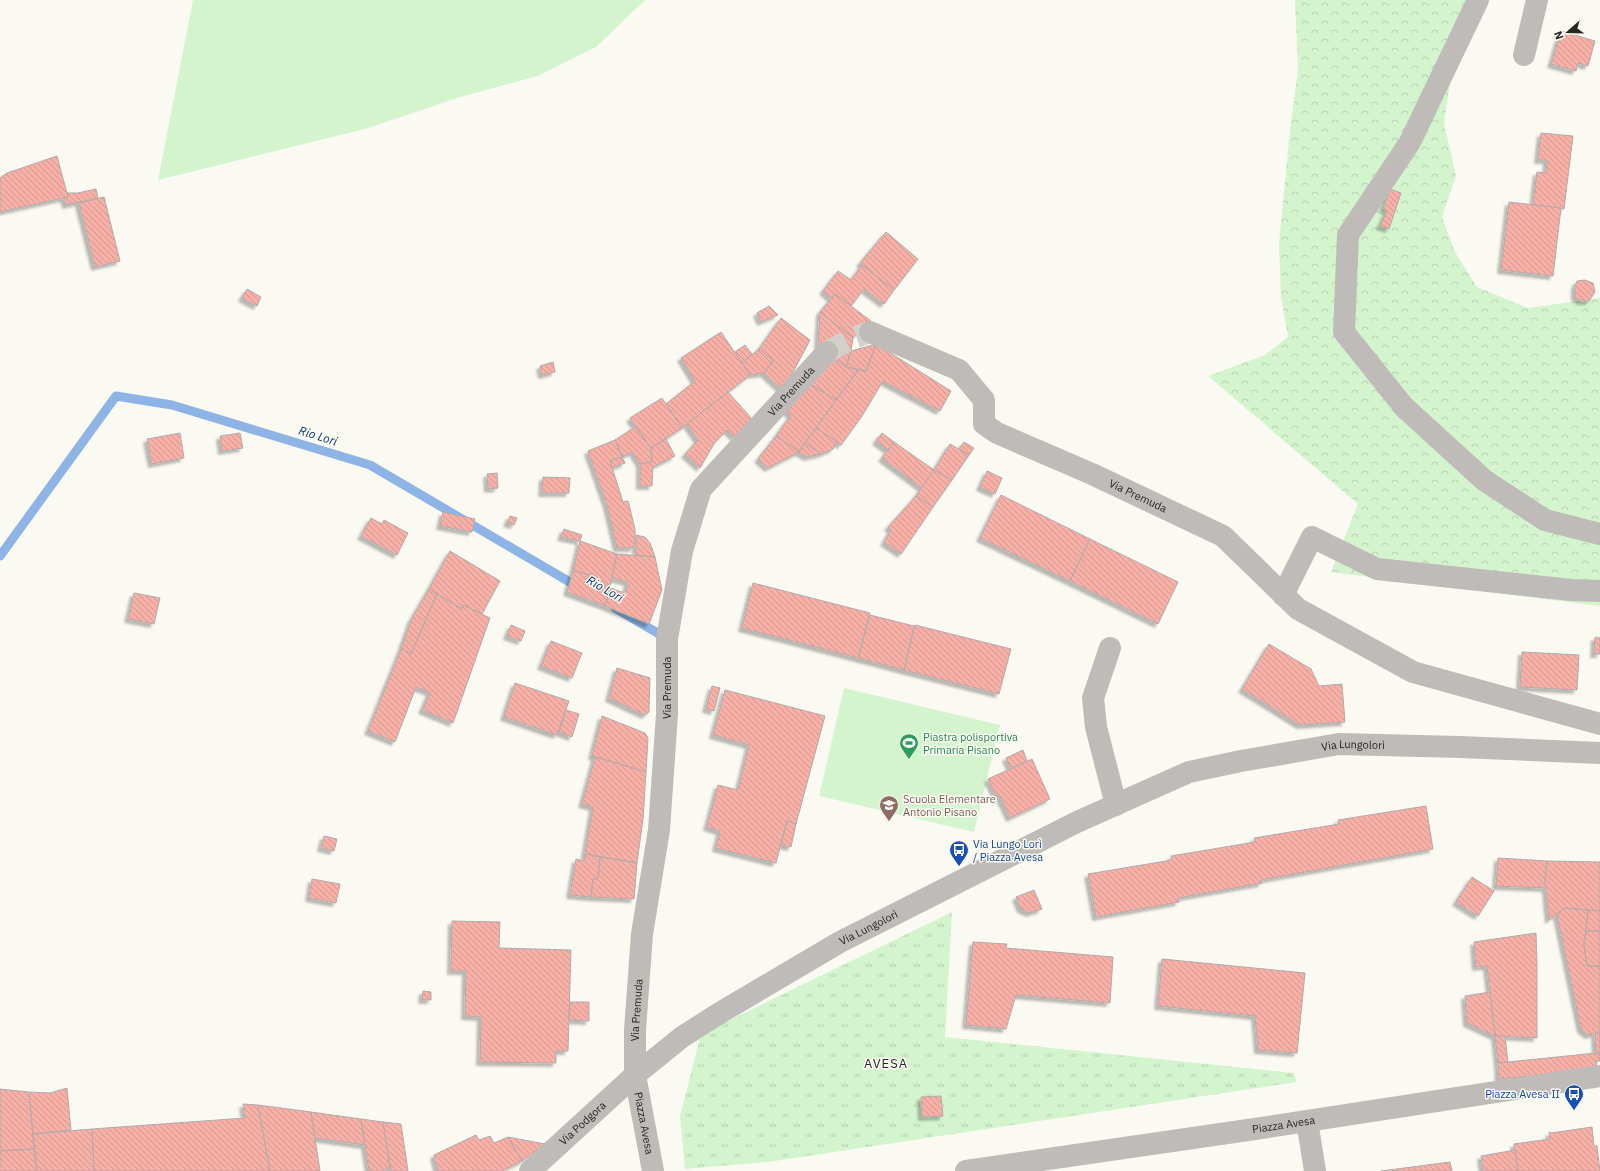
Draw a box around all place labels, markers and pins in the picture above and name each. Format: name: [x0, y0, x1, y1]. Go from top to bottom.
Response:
place label: Piastra polisportiva Primaria Pisano: [923, 730, 1018, 757]
sports icon: Piastra polisportiva Primaria Pisano: [898, 732, 920, 760]
place label: Scuola Elementare Antonio Pisano: [903, 792, 996, 819]
school or university icon: Scuola Elementare Antonio Pisano: [878, 794, 900, 822]
place label: Via Lungo Lorì / Piazza Avesa: [973, 837, 1043, 864]
bus stop icon: Via Lungo Lorì / Piazza Avesa: [948, 839, 970, 867]
bus stop icon: Piazza Avesa II: [1563, 1083, 1585, 1111]
place label: Piazza Avesa II: [1485, 1087, 1560, 1101]

